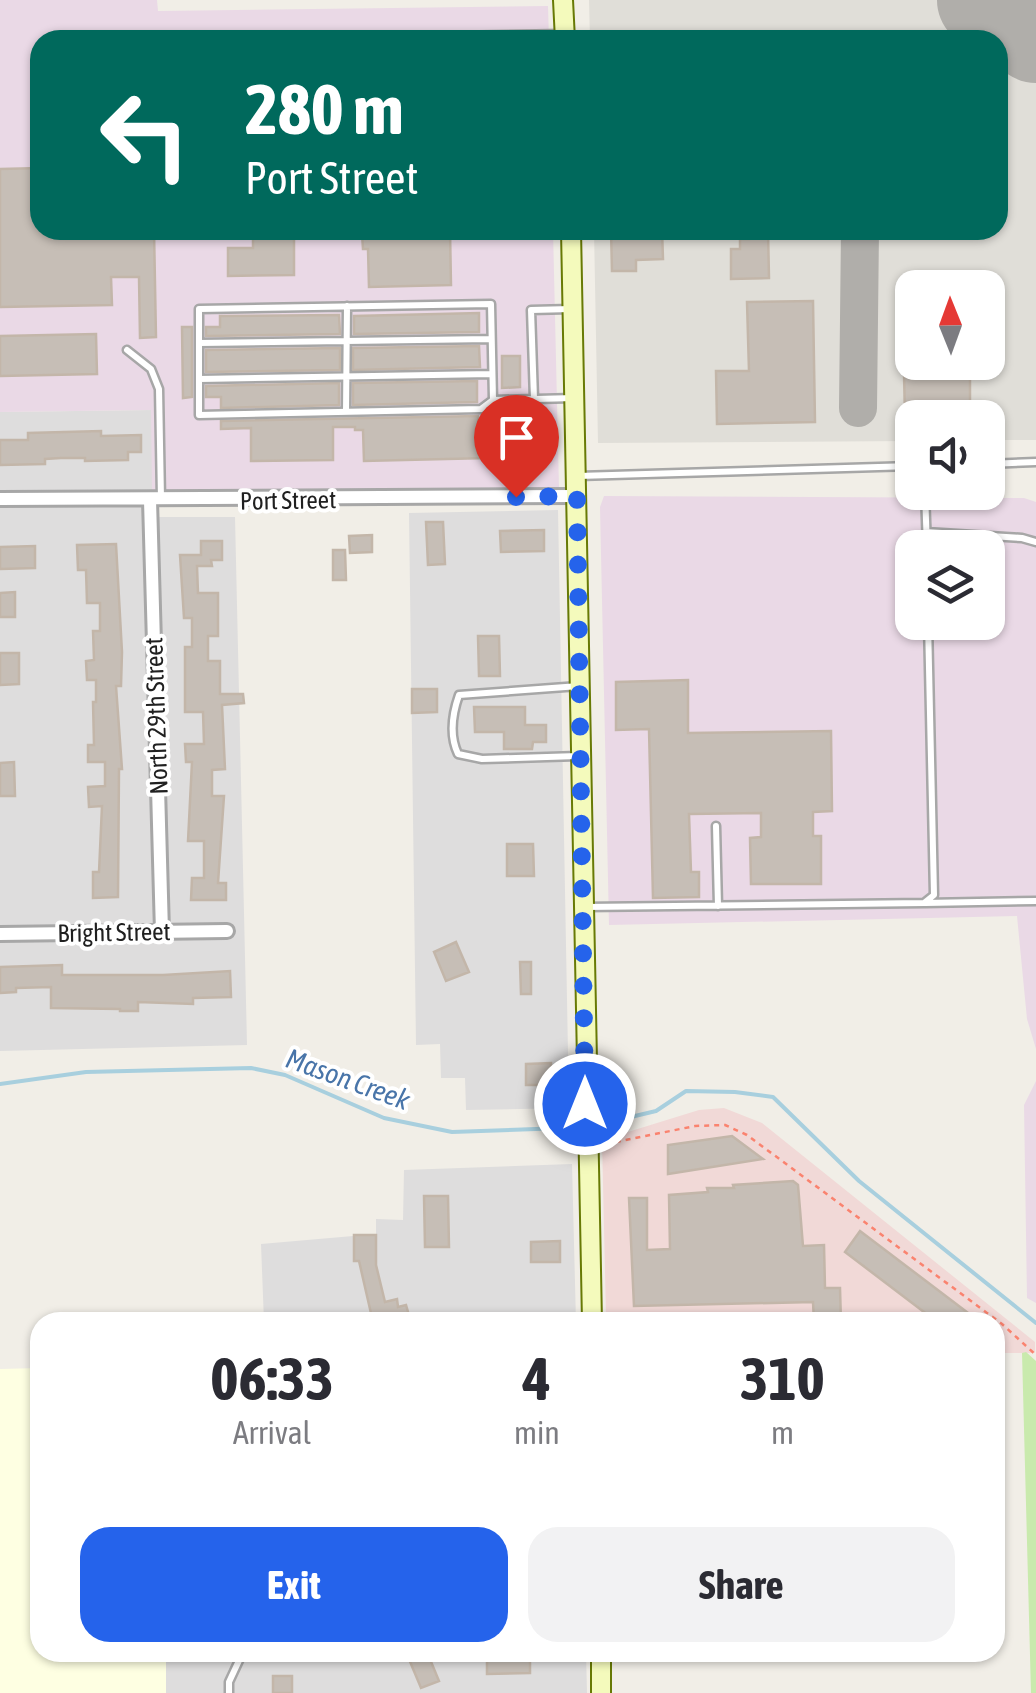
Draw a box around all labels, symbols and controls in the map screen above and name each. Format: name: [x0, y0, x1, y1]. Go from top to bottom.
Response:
text: 280 m: [245, 69, 404, 149]
icon: left: [80, 70, 210, 200]
text: Port Street: [245, 152, 418, 204]
north arrow: [895, 270, 1005, 380]
map controls: [895, 270, 1005, 640]
pin: [474, 395, 559, 498]
button: sound: [895, 400, 1005, 510]
icon: arrive: [489, 410, 544, 465]
street label: Port Street: [240, 485, 336, 515]
button: layers: [895, 530, 1005, 640]
street label: North 29th Street: [139, 637, 173, 795]
street label: Bright Street: [57, 917, 171, 947]
water label: Mason Creek: [282, 1042, 415, 1116]
position arrow: [533, 1052, 637, 1156]
text: 06:33: [210, 1344, 334, 1413]
text: 4: [523, 1344, 551, 1413]
text: 310: [740, 1344, 825, 1413]
text: Arrival: [233, 1414, 311, 1451]
text: min: [514, 1414, 560, 1451]
text: m: [771, 1414, 794, 1451]
button: Exit: [80, 1527, 508, 1642]
button: Share: [528, 1527, 955, 1642]

